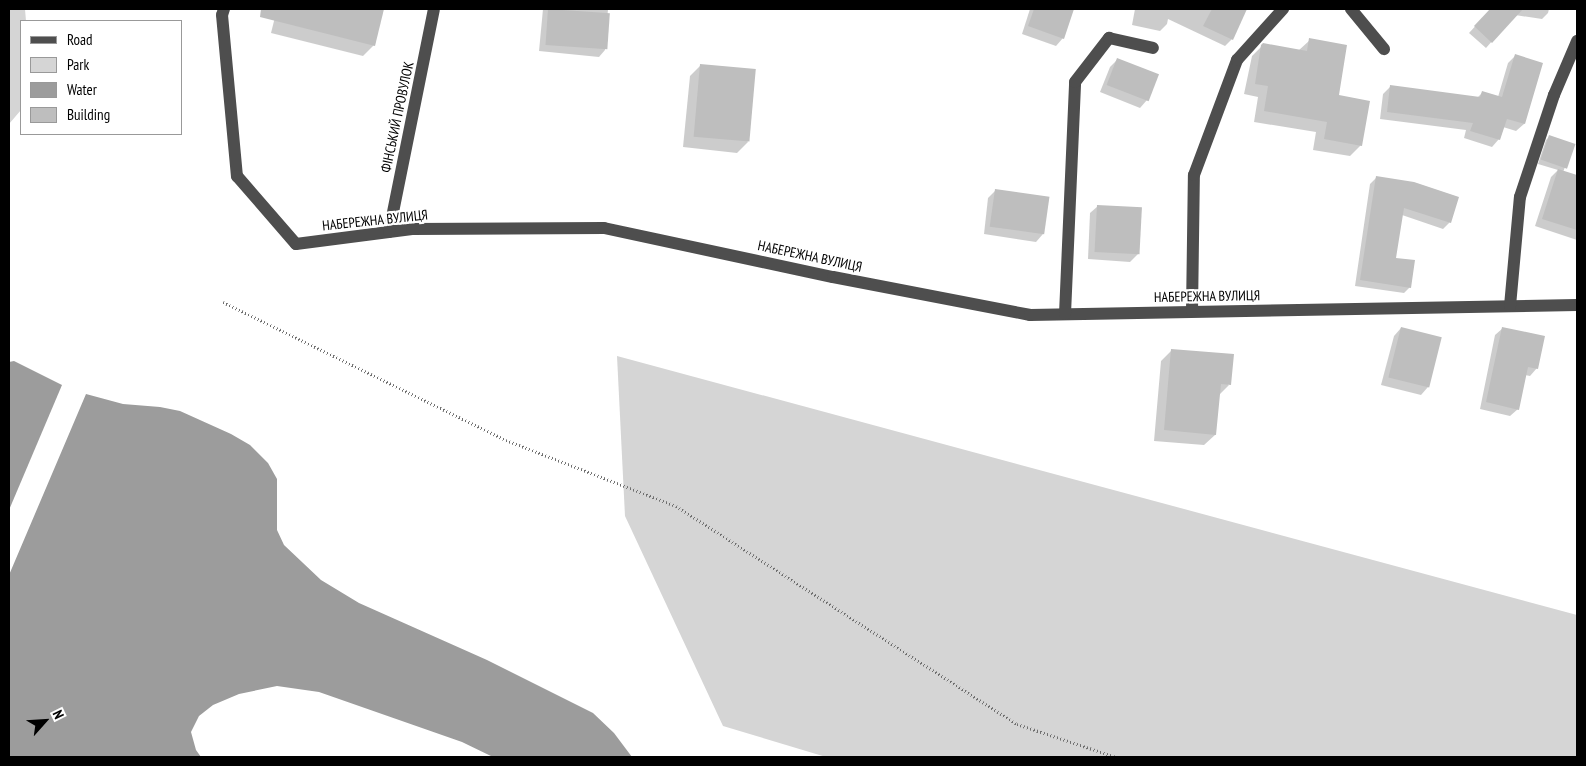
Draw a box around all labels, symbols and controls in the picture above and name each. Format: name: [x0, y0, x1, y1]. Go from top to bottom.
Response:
legend: [20, 20, 182, 135]
text: Road: [67, 30, 93, 49]
text: Park: [67, 55, 89, 74]
street label: ФІНСЬКИЙ ПРОВУЛОК: [377, 60, 417, 174]
text: Water: [67, 80, 97, 99]
text: Building: [67, 105, 110, 124]
street label: НАБЕРЕЖНА ВУЛИЦЯ: [321, 206, 429, 234]
street label: НАБЕРЕЖНА ВУЛИЦЯ: [756, 237, 864, 275]
street label: НАБЕРЕЖНА ВУЛИЦЯ: [1154, 287, 1260, 305]
north arrow: [20, 696, 70, 746]
text: N: [49, 707, 68, 722]

